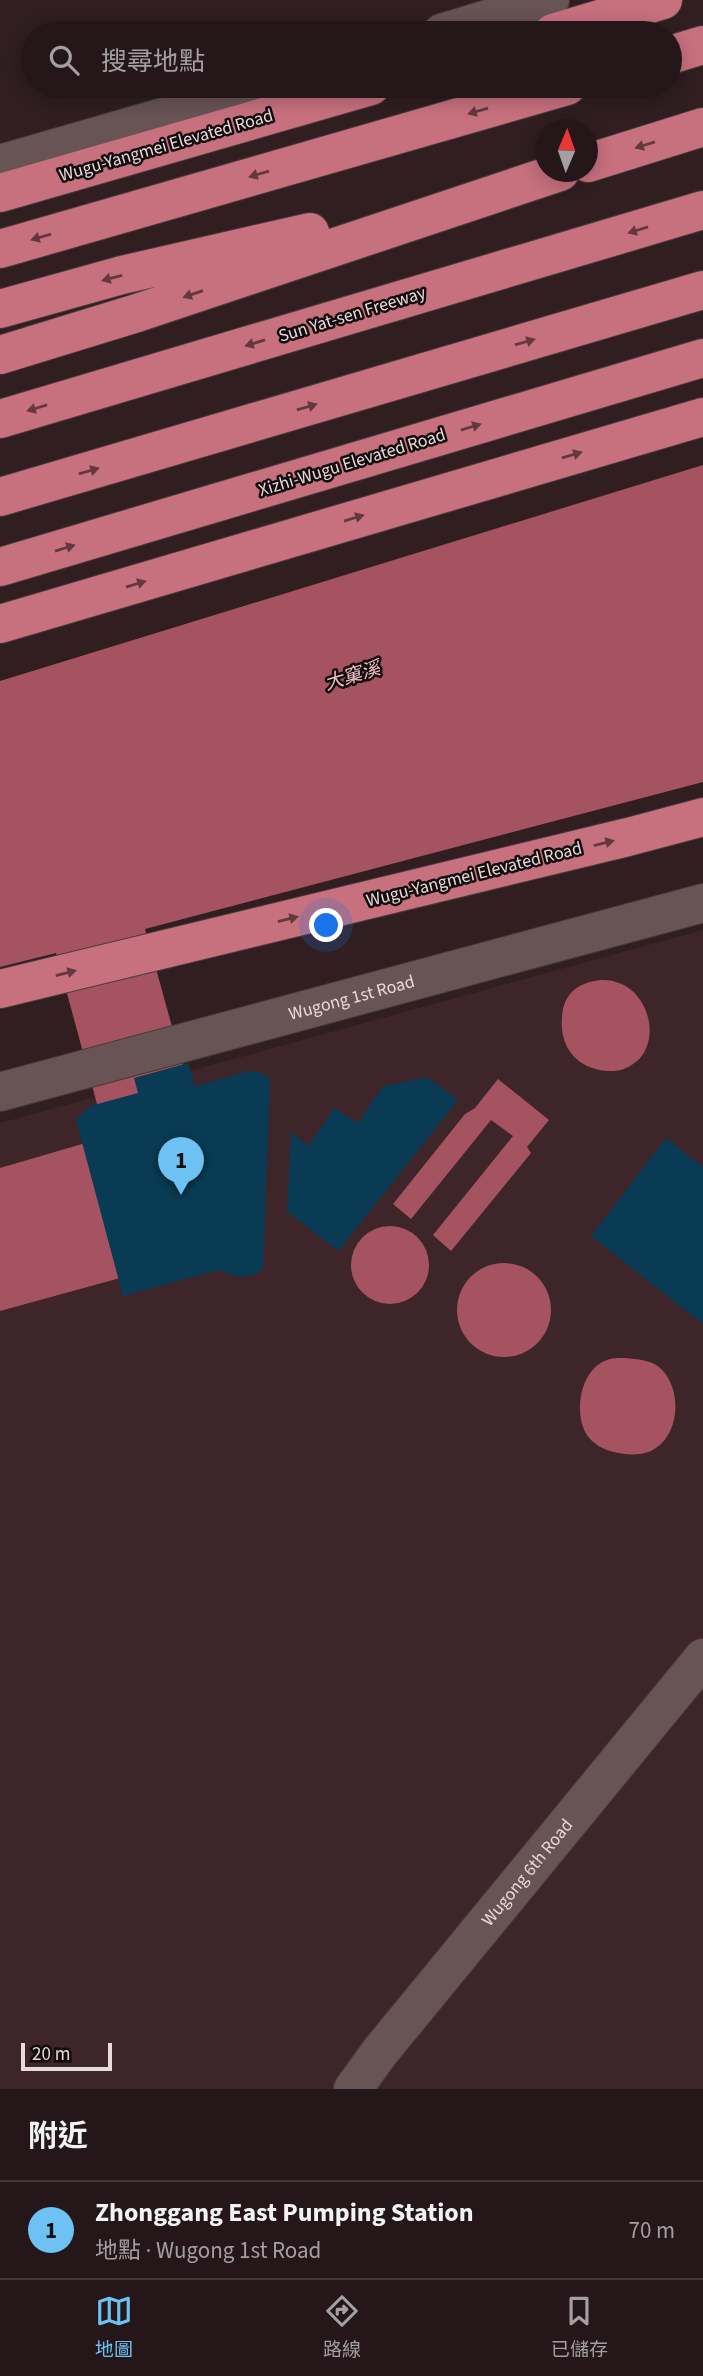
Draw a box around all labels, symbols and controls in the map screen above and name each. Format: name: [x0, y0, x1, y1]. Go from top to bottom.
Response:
search box: [21, 21, 682, 98]
icon: search: [45, 41, 83, 79]
text: 搜尋地點: [101, 43, 205, 80]
street label: Wugu-Yangmei Elevated Road: [56, 103, 276, 188]
one-way arrow: [467, 107, 488, 117]
north arrow: [535, 119, 598, 182]
one-way arrow: [635, 140, 656, 150]
one-way arrow: [249, 170, 270, 180]
one-way arrow: [627, 225, 648, 235]
one-way arrow: [30, 233, 51, 243]
one-way arrow: [101, 273, 123, 284]
street label: Sun Yat-sen Freeway: [275, 280, 429, 349]
one-way arrow: [182, 289, 203, 300]
one-way arrow: [515, 337, 536, 347]
one-way arrow: [244, 338, 265, 348]
one-way arrow: [297, 401, 318, 411]
one-way arrow: [26, 403, 47, 413]
one-way arrow: [461, 421, 482, 431]
street label: Xizhi-Wugu Elevated Road: [256, 422, 449, 503]
one-way arrow: [562, 449, 583, 459]
one-way arrow: [79, 465, 100, 475]
one-way arrow: [343, 513, 364, 523]
one-way arrow: [55, 542, 76, 552]
one-way arrow: [126, 578, 147, 588]
water label: 大窠溪: [321, 654, 387, 698]
street label: Wugu-Yangmei Elevated Road: [364, 836, 585, 913]
one-way arrow: [593, 837, 615, 848]
your location: [309, 908, 343, 942]
one-way arrow: [277, 913, 299, 924]
one-way arrow: [55, 967, 77, 978]
street label: Wugong 1st Road: [286, 969, 417, 1027]
pin: 1: [158, 1137, 204, 1195]
street label: Wugong 6th Road: [476, 1814, 579, 1932]
scale bar: [21, 2040, 112, 2072]
text: 20 m: [32, 2041, 70, 2068]
text: 附近: [28, 2115, 88, 2158]
text: Zhonggang East Pumping Station: [95, 2194, 474, 2231]
text: 1: [45, 2214, 57, 2247]
text: 70 m: [628, 2214, 675, 2247]
text: 地點 · Wugong 1st Road: [95, 2234, 321, 2267]
tab: 地圖: [95, 2292, 133, 2364]
tab: 路線: [323, 2292, 361, 2364]
tab: 已儲存: [551, 2292, 608, 2364]

